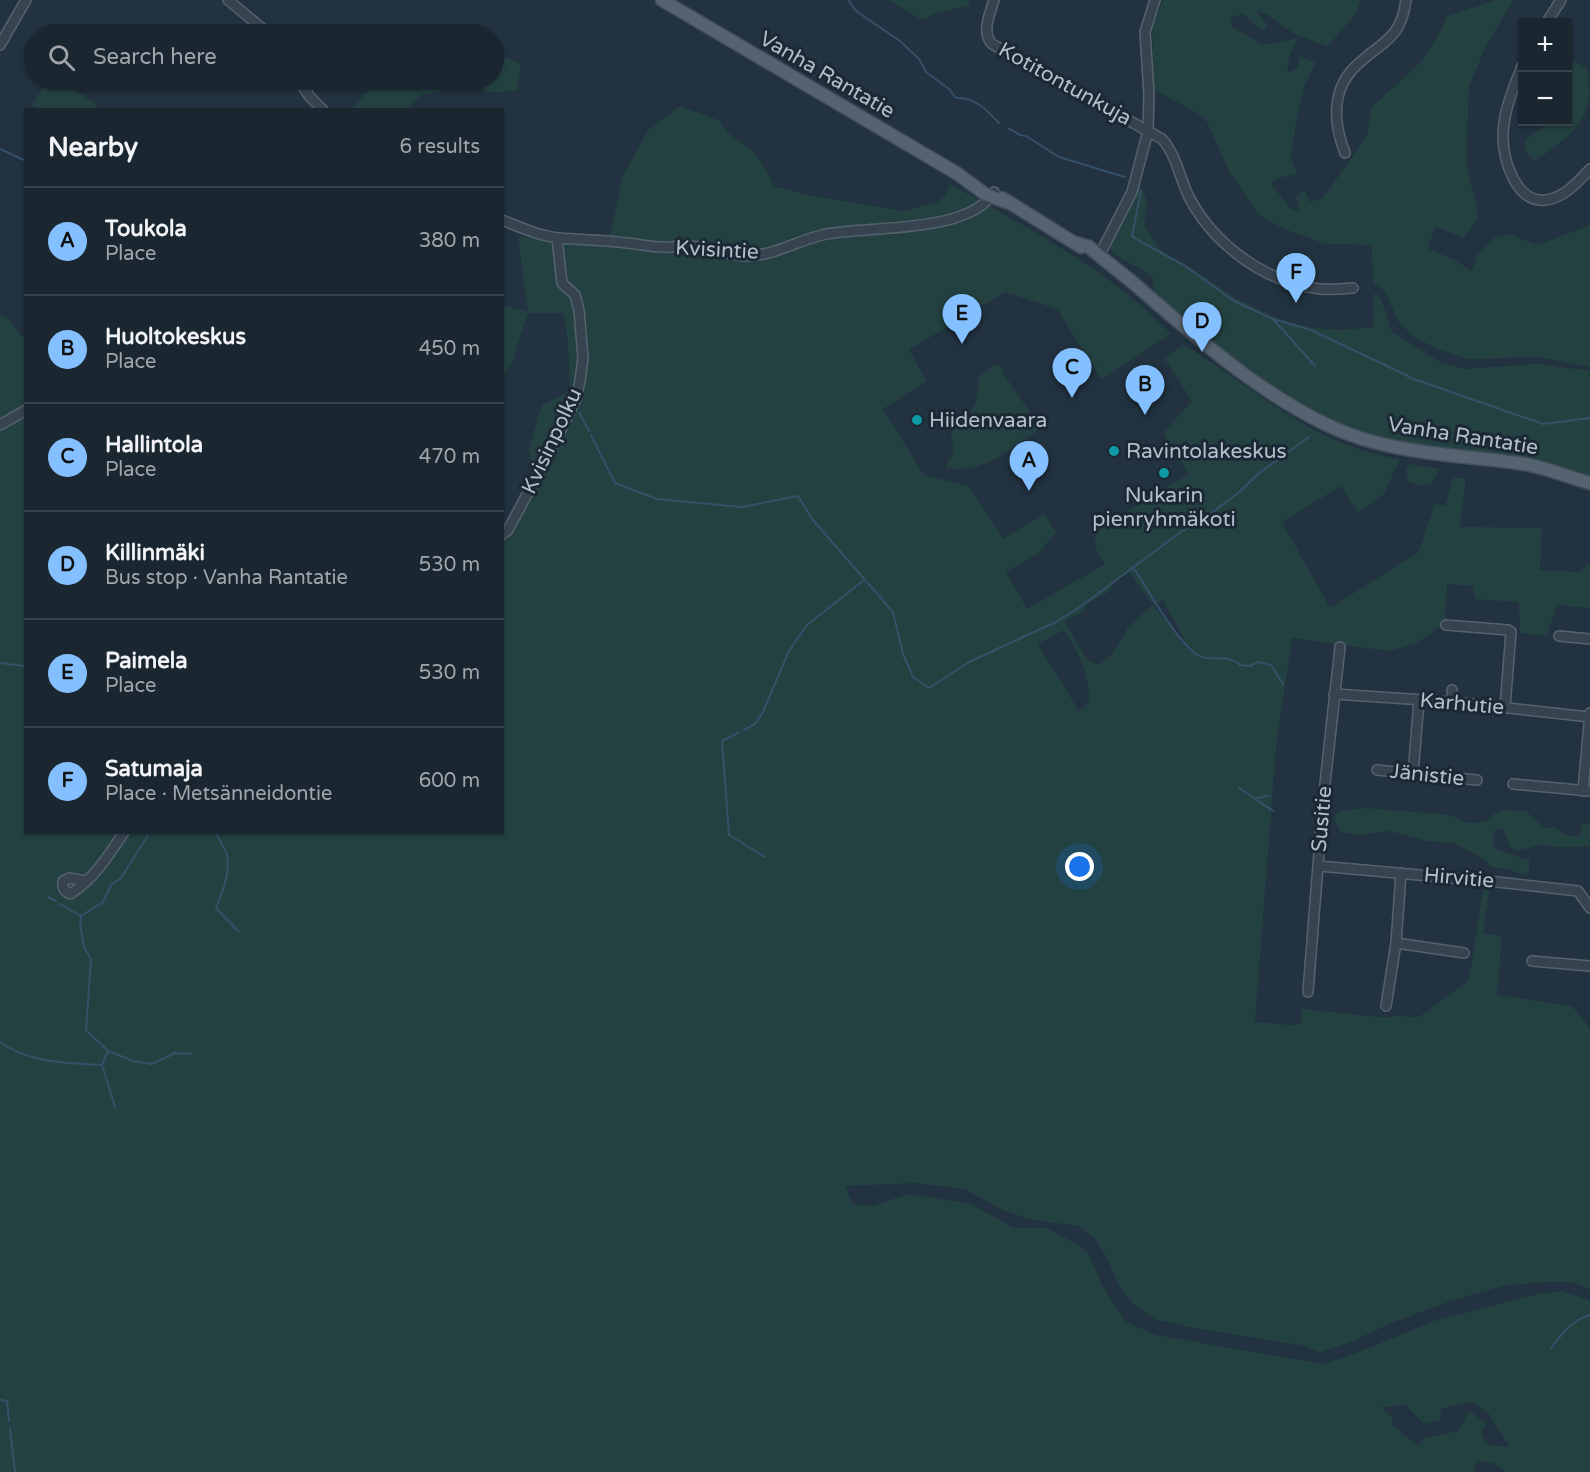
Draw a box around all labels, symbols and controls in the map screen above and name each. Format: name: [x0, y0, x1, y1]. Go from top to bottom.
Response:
map controls: [1518, 18, 1572, 126]
button: +: [1518, 18, 1572, 72]
search box: [24, 24, 504, 90]
street label: Vanha Rantatie: [755, 26, 899, 124]
street label: Kotitontunkuja: [994, 37, 1136, 131]
icon: search: [45, 41, 78, 74]
text: Search here: [93, 44, 217, 70]
button: −: [1518, 72, 1572, 126]
text: Nearby: [48, 132, 138, 163]
text: 6 results: [400, 135, 480, 159]
text: Toukola: [105, 216, 187, 242]
text: A: [60, 229, 75, 253]
text: 380 m: [419, 229, 480, 253]
street label: Kvisintie: [675, 235, 759, 265]
text: Place: [105, 242, 156, 266]
pin: F: [1276, 254, 1316, 303]
pin: E: [942, 294, 982, 344]
pin: D: [1182, 302, 1222, 352]
text: Huoltokeskus: [105, 324, 246, 350]
text: B: [61, 337, 74, 361]
text: 450 m: [419, 337, 480, 361]
pin: C: [1052, 348, 1092, 398]
text: Place: [105, 350, 156, 374]
pin: B: [1126, 366, 1164, 415]
street label: Kvisinpolku: [517, 384, 587, 498]
place label: Hiidenvaara: [929, 408, 1047, 433]
street label: Vanha Rantatie: [1386, 412, 1540, 460]
marker: Hiidenvaara: [910, 413, 924, 427]
text: Hallintola: [105, 432, 203, 458]
place label: Ravintolakeskus: [1126, 439, 1287, 464]
pin: A: [1010, 442, 1048, 491]
marker: Ravintolakeskus: [1107, 444, 1121, 458]
text: C: [61, 445, 74, 469]
text: 470 m: [419, 445, 480, 469]
text: Place: [105, 458, 156, 482]
marker: Nukarin pienryhmäkoti: [1157, 466, 1171, 480]
place label: Nukarin pienryhmäkoti: [1092, 483, 1236, 532]
text: Killinmäki: [105, 540, 205, 566]
text: D: [60, 553, 75, 577]
text: 530 m: [419, 553, 480, 577]
text: Bus stop · Vanha Rantatie: [105, 566, 348, 590]
text: Paimela: [105, 648, 188, 674]
text: E: [61, 661, 74, 685]
text: 530 m: [419, 661, 480, 685]
text: Place: [105, 674, 156, 698]
street label: Karhutie: [1419, 688, 1505, 720]
text: Satumaja: [105, 756, 203, 782]
street label: Jänistie: [1389, 759, 1466, 791]
text: F: [61, 769, 74, 793]
text: 600 m: [419, 769, 480, 793]
text: Place · Metsänneidontie: [105, 782, 332, 806]
street label: Susitie: [1307, 785, 1337, 853]
your location: [1065, 852, 1094, 881]
street label: Hirvitie: [1423, 862, 1495, 894]

